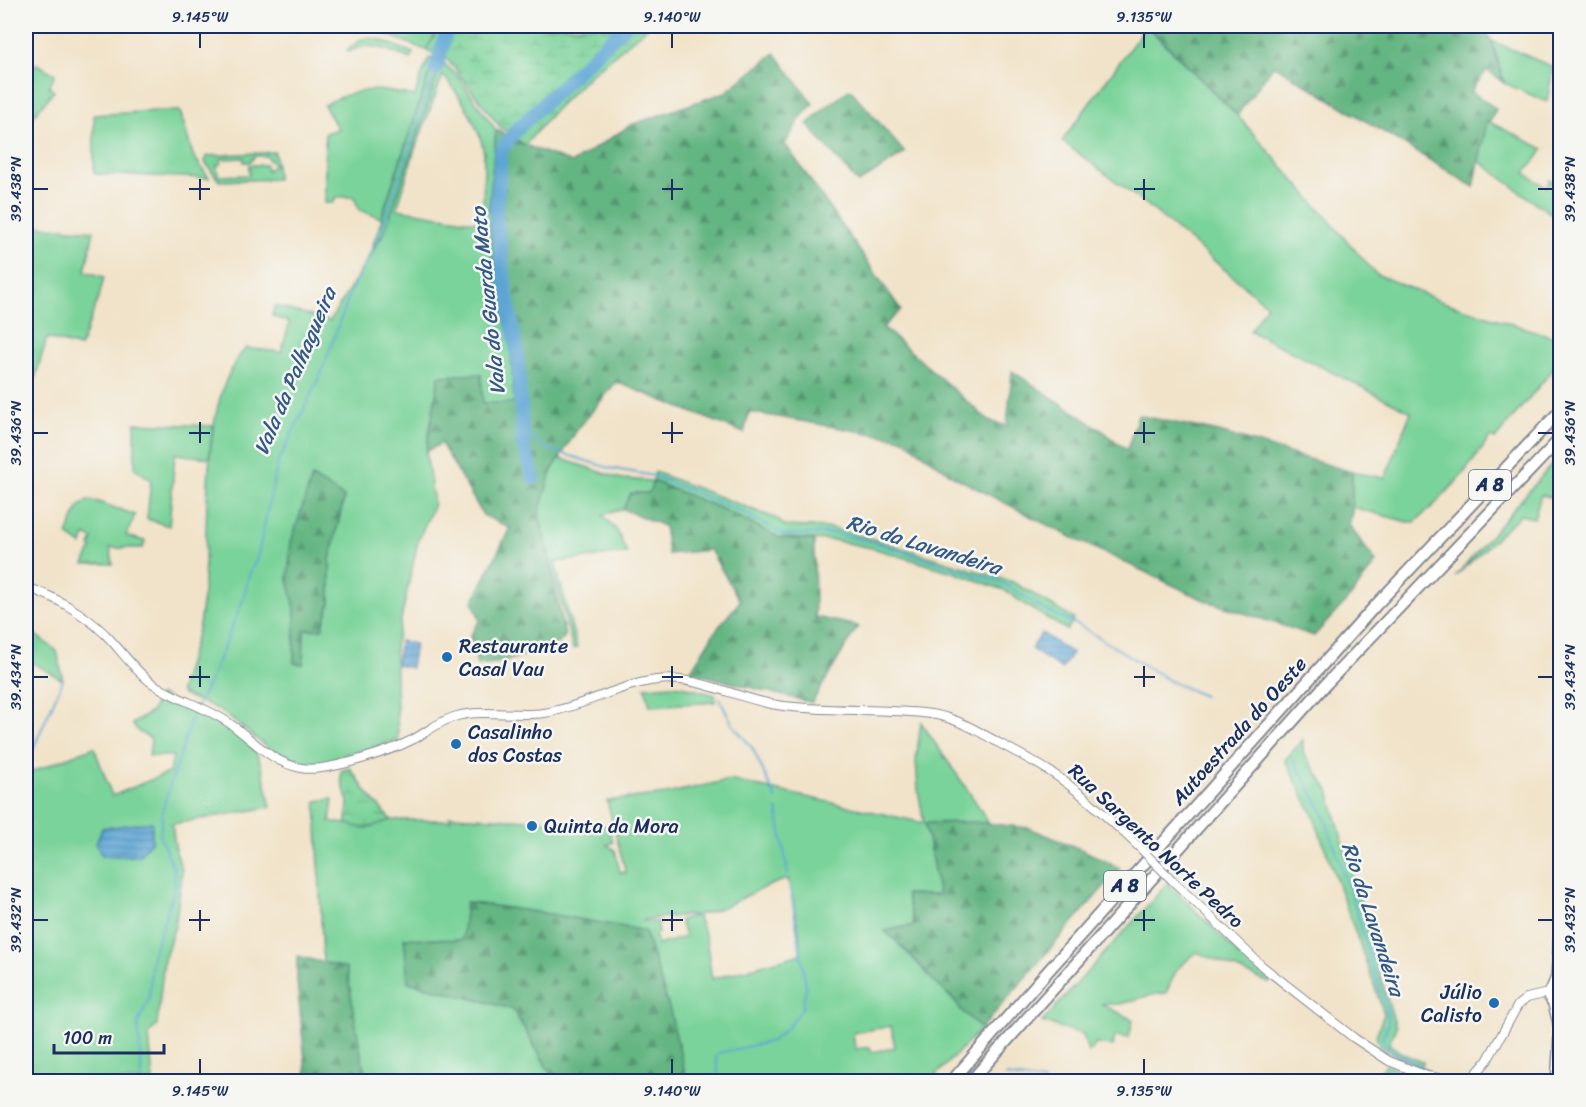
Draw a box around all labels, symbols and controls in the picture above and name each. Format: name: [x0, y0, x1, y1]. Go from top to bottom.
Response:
text: 9.145°W: [172, 4, 229, 30]
text: 9.140°W: [643, 4, 701, 30]
text: 9.135°W: [1116, 4, 1172, 30]
text: 39.438°N: [3, 156, 29, 222]
text: 39.438°N: [1557, 156, 1583, 222]
water label: Vala do Guarda Mato: [459, 204, 517, 397]
water label: Vala da Palhagueira: [243, 279, 348, 461]
text: 39.436°N: [3, 400, 29, 465]
text: 39.436°N: [1557, 400, 1583, 465]
road number: A 8: [1469, 470, 1511, 500]
water label: Rio da Lavandeira: [842, 503, 1008, 587]
place label: Restaurante Casal Vau: [459, 629, 568, 687]
text: 39.434°N: [3, 644, 29, 710]
text: 39.434°N: [1557, 644, 1583, 710]
street label: Autoestrada do Oeste: [1162, 648, 1316, 814]
marker: Restaurante Casal Vau: [440, 650, 454, 664]
place label: Casalinho dos Costas: [468, 715, 563, 773]
marker: Casalinho dos Costas: [449, 737, 463, 751]
street label: Rua Sargento Norte Pedro: [1060, 755, 1252, 937]
place label: Quinta da Mora: [544, 809, 678, 844]
marker: Quinta da Mora: [525, 819, 539, 833]
water label: Rio da Lavandeira: [1330, 837, 1417, 1003]
road number: A 8: [1104, 871, 1146, 901]
text: 39.432°N: [3, 887, 29, 953]
text: 39.432°N: [1557, 887, 1583, 953]
place label: Júlio Calisto: [1421, 975, 1482, 1033]
marker: Júlio Calisto: [1487, 996, 1501, 1010]
scale bar: [54, 1017, 164, 1055]
text: 100 m: [63, 1022, 112, 1054]
text: 9.145°W: [172, 1078, 229, 1104]
text: 9.140°W: [643, 1078, 701, 1104]
text: 9.135°W: [1116, 1078, 1172, 1104]

